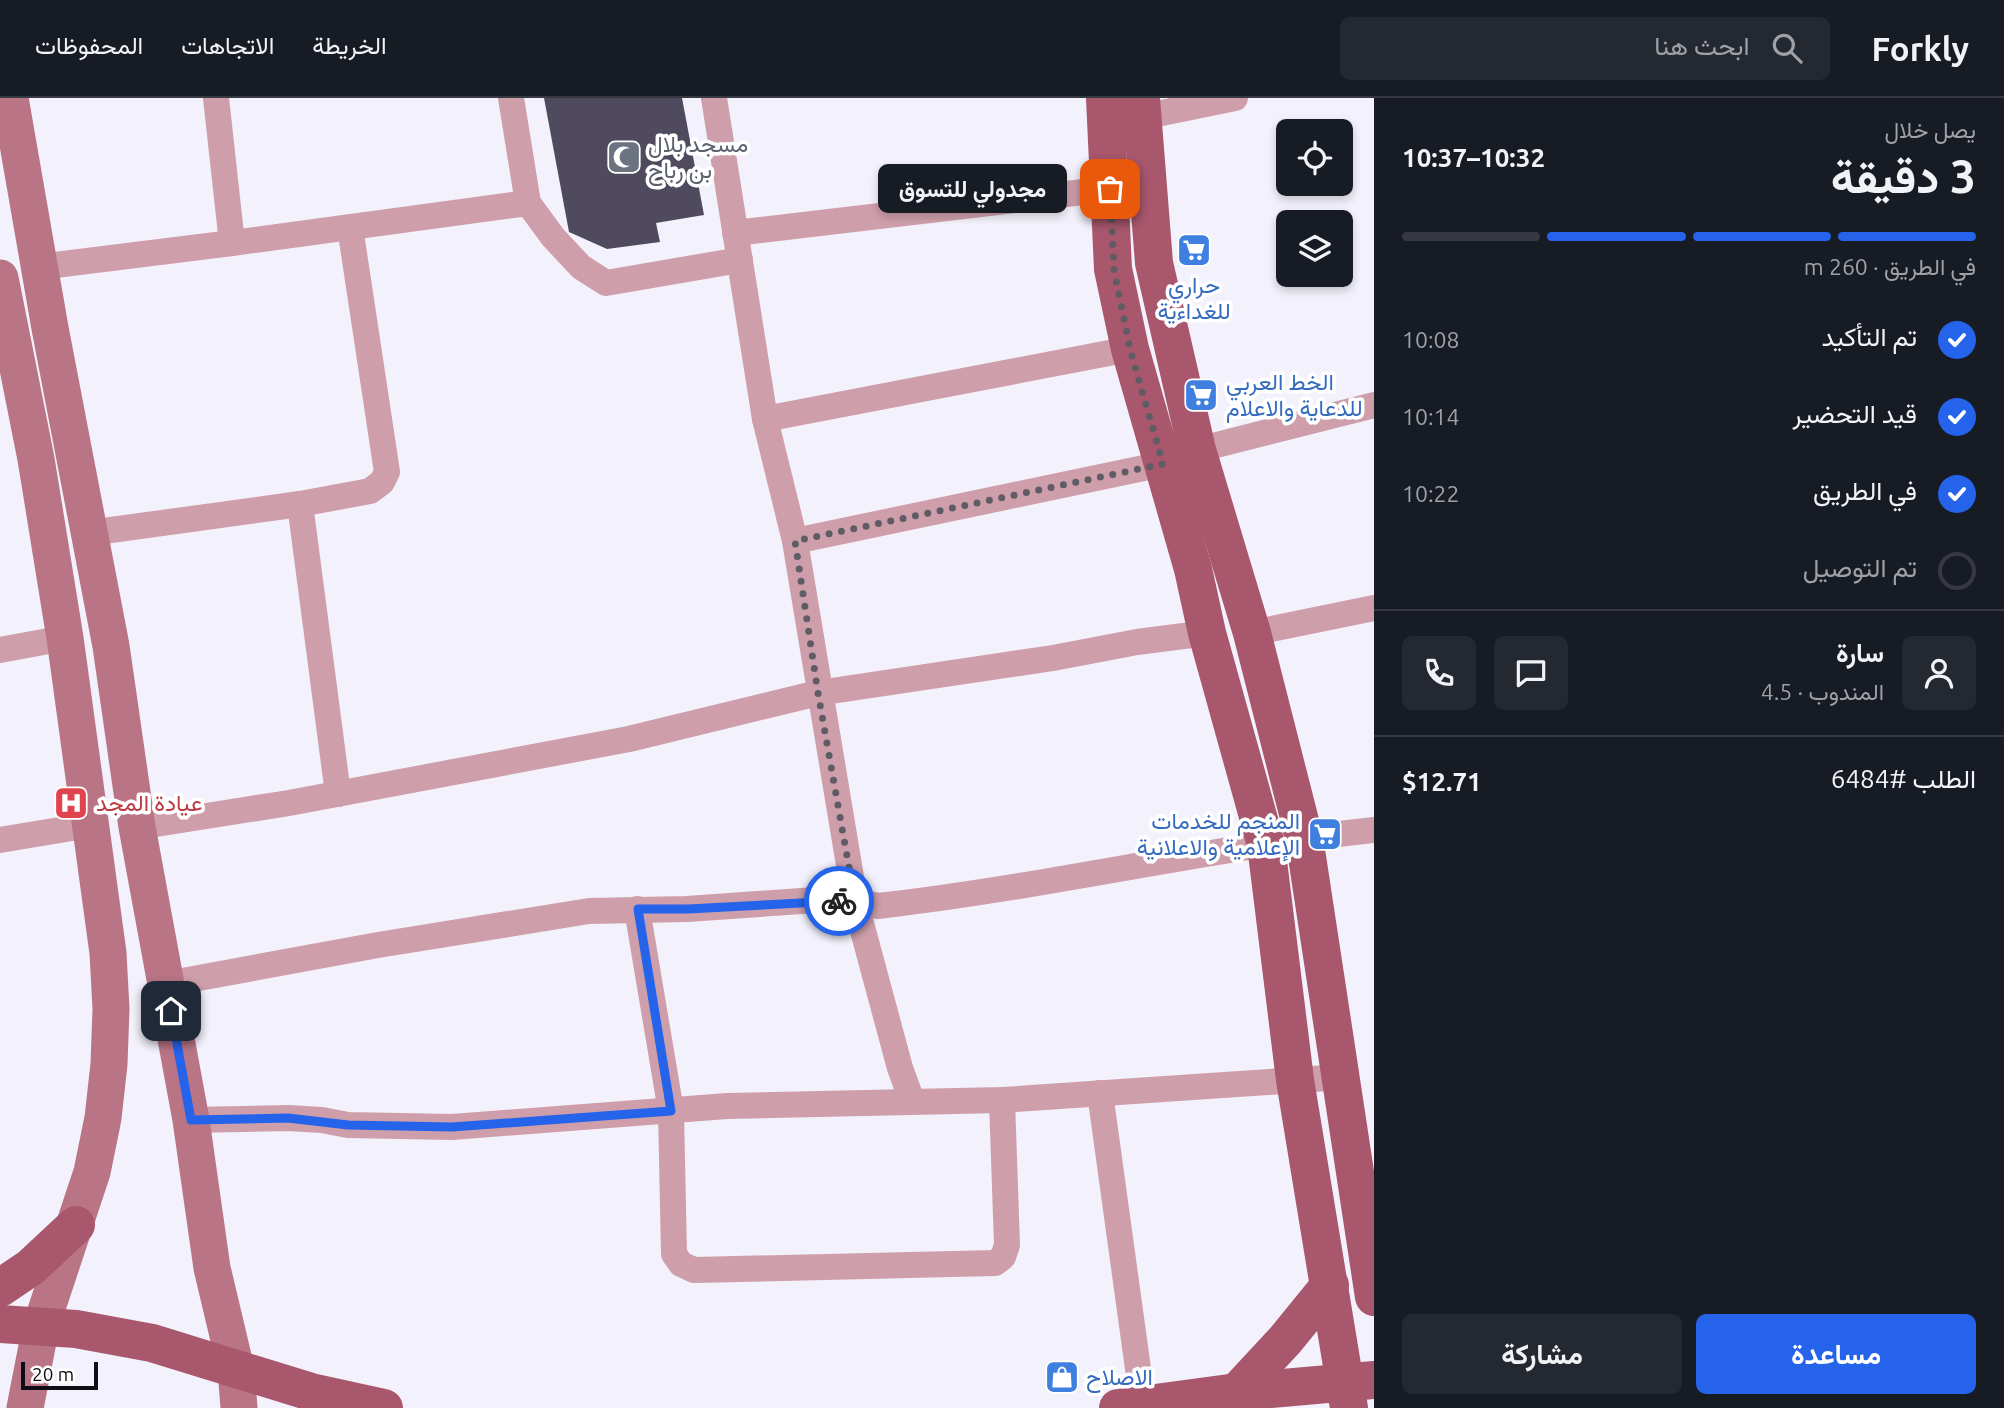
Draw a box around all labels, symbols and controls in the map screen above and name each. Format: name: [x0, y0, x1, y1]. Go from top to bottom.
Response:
search box: [1340, 17, 1830, 80]
icon: search: [1768, 29, 1806, 67]
text: Forkly: [1872, 30, 1969, 67]
text: ابحث هنا: [1654, 31, 1750, 60]
text: المحفوظات: [35, 32, 143, 59]
text: الاتجاهات: [181, 32, 274, 59]
text: الخريطة: [312, 32, 387, 59]
text: يصل خلال: [1884, 117, 1976, 142]
map controls: [1276, 119, 1353, 287]
button: locate: [1276, 119, 1353, 196]
place label: مسجد بلال بن رباح: [648, 131, 748, 186]
mosque icon: مسجد بلال بن رباح: [605, 138, 643, 176]
text: 10:32–10:37: [1402, 143, 1545, 172]
text: 3 دقيقة: [1831, 150, 1976, 202]
pin: [1080, 159, 1140, 219]
callout: مجدولي للتسوق: [879, 164, 1068, 214]
icon: bag: [1091, 170, 1129, 208]
text: مجدولي للتسوق: [899, 176, 1046, 201]
button: layers: [1276, 210, 1353, 287]
supermarket icon: حراري للغداءية: [1175, 231, 1213, 269]
text: في الطريق · 260 m: [1804, 254, 1976, 279]
place label: حراري للغداءية: [1157, 272, 1231, 324]
icon: check: [1938, 321, 1976, 359]
text: تم التأكيد: [1822, 322, 1917, 351]
text: 10:08: [1402, 327, 1460, 352]
place label: الخط العربي للدعاية والاعلام: [1226, 369, 1363, 423]
supermarket icon: الخط العربي للدعاية والاعلام: [1182, 376, 1220, 414]
icon: check: [1938, 398, 1976, 436]
text: قيد التحضير: [1793, 399, 1917, 428]
text: 10:14: [1402, 404, 1460, 429]
icon: check: [1938, 475, 1976, 513]
text: في الطريق: [1813, 476, 1917, 505]
text: 10:22: [1402, 481, 1460, 506]
text: تم التوصيل: [1803, 553, 1917, 582]
button: phone: [1402, 636, 1476, 710]
button: chat: [1494, 636, 1568, 710]
button: person: [1902, 636, 1976, 710]
text: سارة: [1836, 638, 1884, 667]
text: المندوب · 4.5: [1761, 679, 1884, 704]
text: الطلب #6484: [1831, 764, 1976, 793]
text: $12.71: [1402, 767, 1482, 796]
hospital icon: عيادة المجد: [52, 784, 90, 822]
place label: عيادة المجد: [96, 790, 202, 816]
place label: المنجم للخدمات الإعلامية والاعلانية: [1137, 808, 1300, 862]
supermarket icon: المنجم للخدمات الإعلامية والاعلانية: [1306, 815, 1344, 853]
courier: [804, 866, 874, 936]
icon: bike: [820, 882, 858, 920]
pin: [141, 981, 201, 1041]
icon: home: [152, 992, 190, 1030]
button: مشاركة: [1402, 1314, 1682, 1394]
button: مساعدة: [1696, 1314, 1976, 1394]
shop icon: الاصلاح: [1043, 1358, 1081, 1396]
scale bar: [21, 1359, 98, 1391]
text: 20 m: [32, 1363, 74, 1385]
place label: الاصلاح: [1086, 1364, 1153, 1393]

